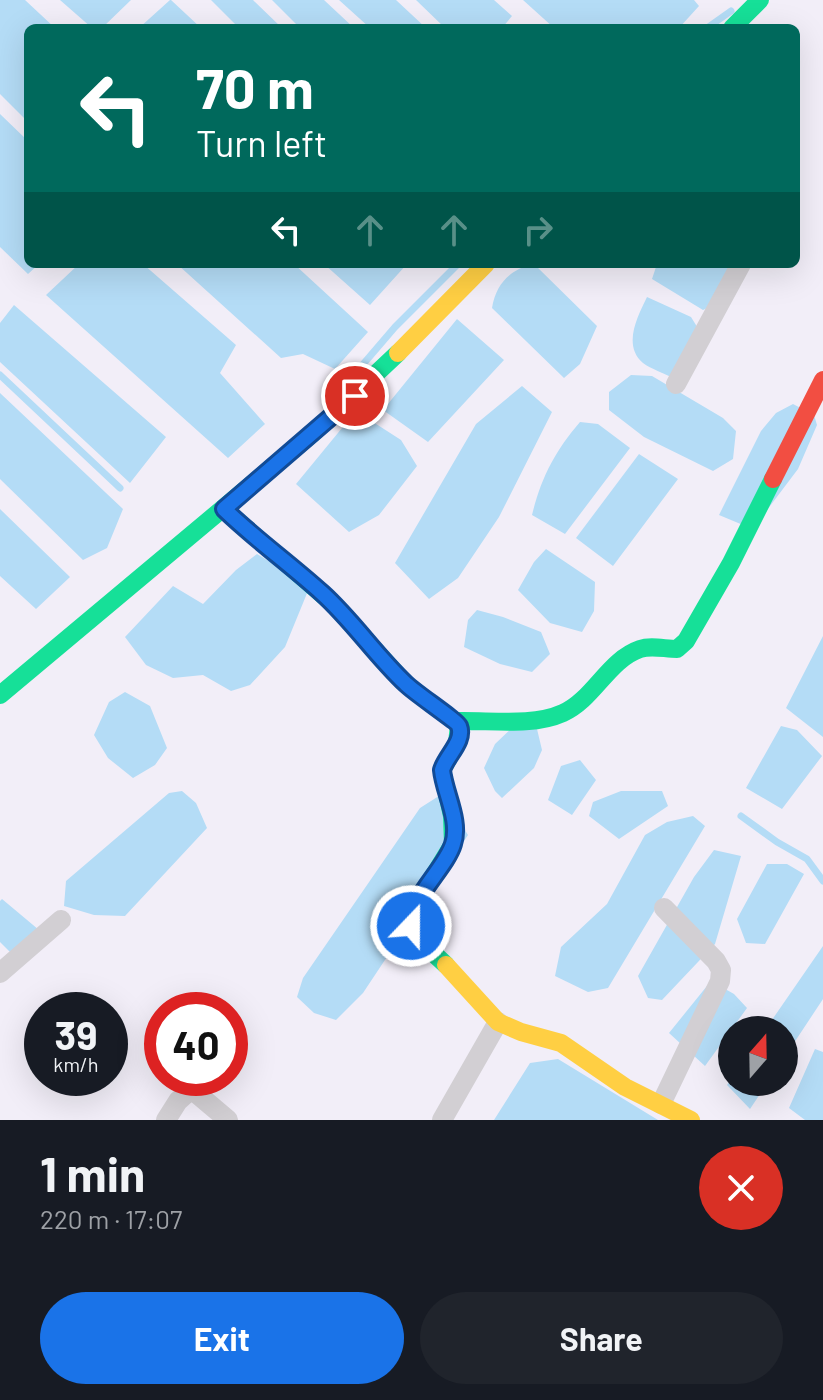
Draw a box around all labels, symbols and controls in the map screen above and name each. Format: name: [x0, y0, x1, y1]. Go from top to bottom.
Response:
text: 70 m: [196, 53, 314, 120]
icon: left: [64, 56, 168, 160]
text: Turn left: [196, 121, 327, 164]
icon: left: [264, 208, 308, 252]
icon: ahead: [348, 208, 392, 252]
icon: ahead: [432, 208, 476, 252]
icon: right: [516, 208, 560, 252]
pin: [321, 362, 389, 430]
icon: arrive: [333, 374, 377, 418]
position arrow: [369, 884, 453, 968]
speed limit sign: 40: [144, 992, 248, 1096]
text: 39: [55, 1010, 97, 1058]
north arrow: [718, 1016, 798, 1096]
map controls: [718, 1016, 798, 1096]
text: km/h: [53, 1052, 99, 1076]
text: 1 min: [40, 1144, 145, 1202]
button: close: [699, 1146, 783, 1230]
text: 220 m · 17:07: [40, 1203, 182, 1234]
button: Exit: [40, 1292, 404, 1384]
button: Share: [420, 1292, 783, 1384]

